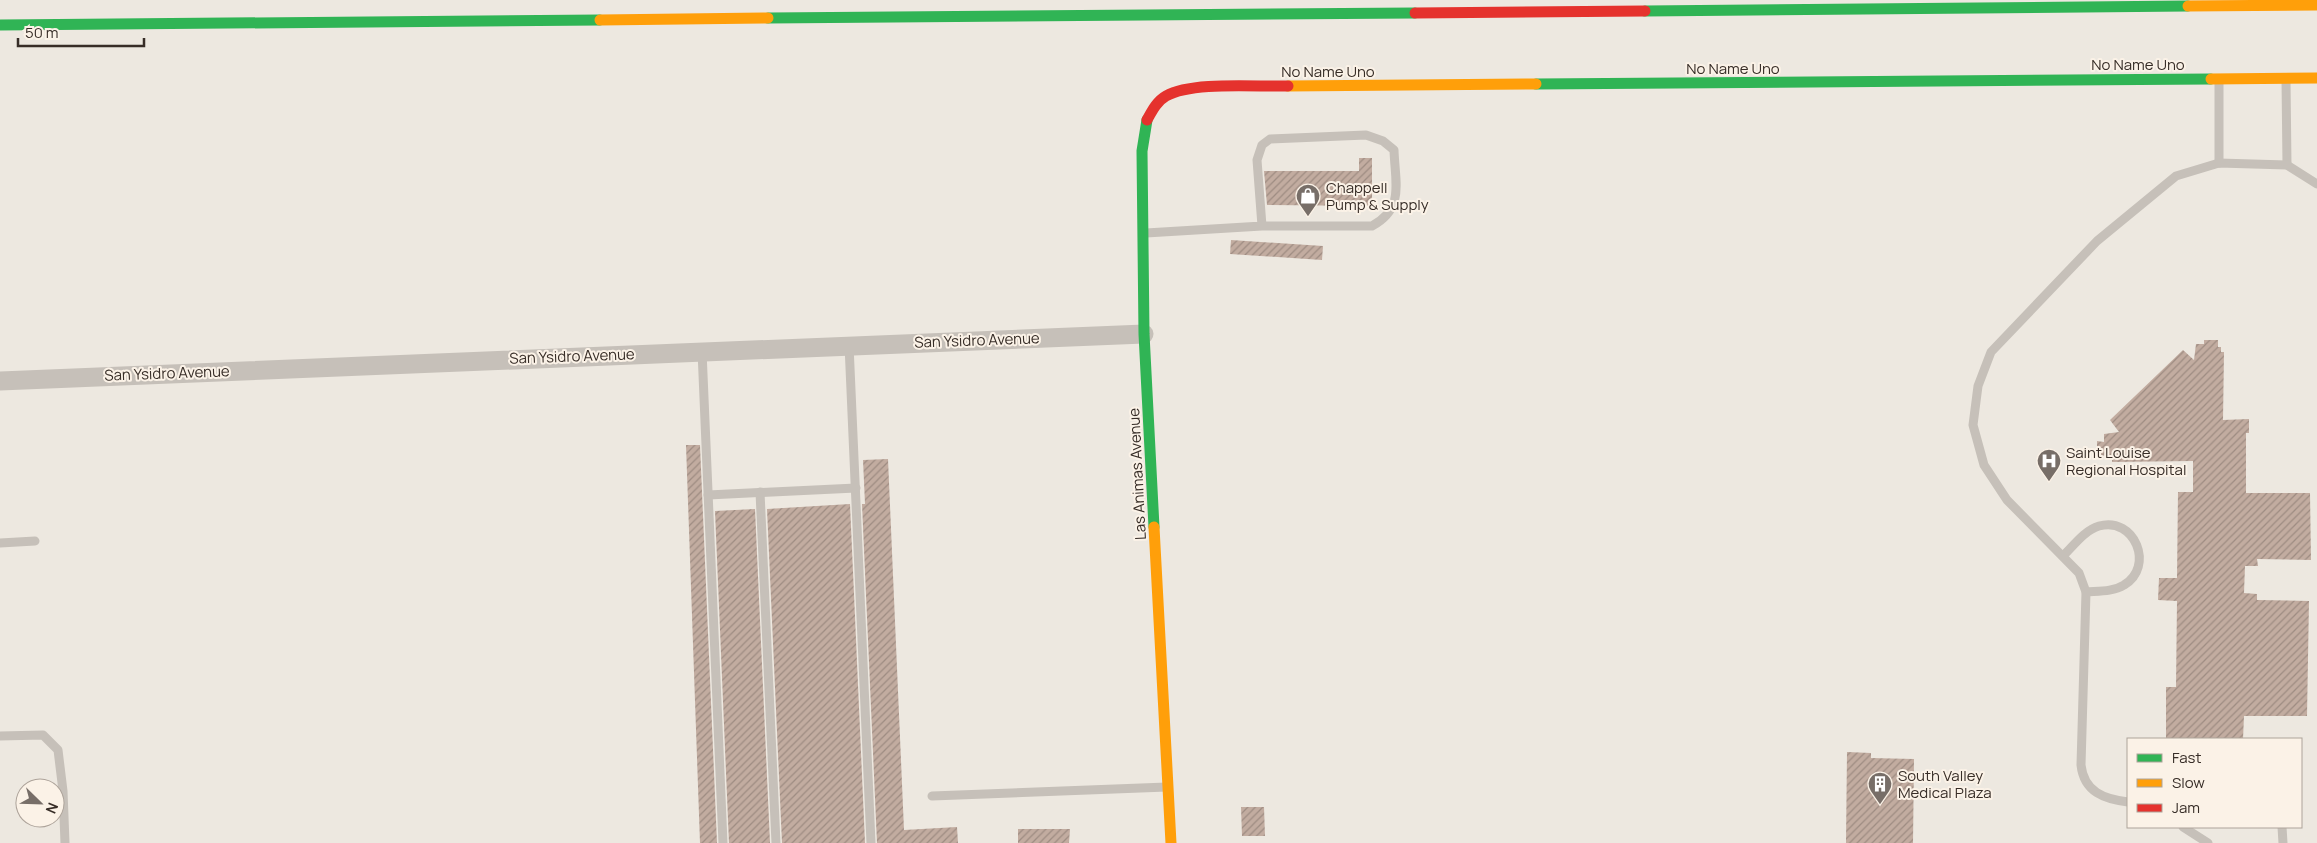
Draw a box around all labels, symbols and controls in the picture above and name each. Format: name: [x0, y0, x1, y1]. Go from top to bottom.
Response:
scale bar: [18, 15, 144, 47]
text: 50 m: [25, 22, 59, 43]
street label: No Name Uno: [2091, 54, 2185, 75]
street label: No Name Uno: [1686, 58, 1780, 79]
street label: No Name Uno: [1281, 61, 1375, 82]
place label: Chappell Pump & Supply: [1326, 177, 1429, 215]
shop icon: Chappell Pump & Supply: [1295, 183, 1321, 217]
street label: San Ysidro Avenue: [914, 327, 1040, 353]
street label: San Ysidro Avenue: [509, 343, 635, 369]
street label: San Ysidro Avenue: [104, 360, 230, 386]
street label: Las Animas Avenue: [1123, 407, 1151, 540]
place label: Saint Louise Regional Hospital: [2066, 442, 2186, 480]
hospital icon: Saint Louise Regional Hospital: [2036, 448, 2062, 482]
legend: [2127, 738, 2302, 828]
text: Fast: [2172, 747, 2201, 768]
place label: South Valley Medical Plaza: [1898, 765, 1992, 803]
building icon: South Valley Medical Plaza: [1867, 771, 1893, 805]
text: Slow: [2172, 772, 2205, 793]
north arrow: [15, 778, 65, 828]
text: Jam: [2172, 797, 2200, 818]
text: N: [42, 800, 63, 817]

